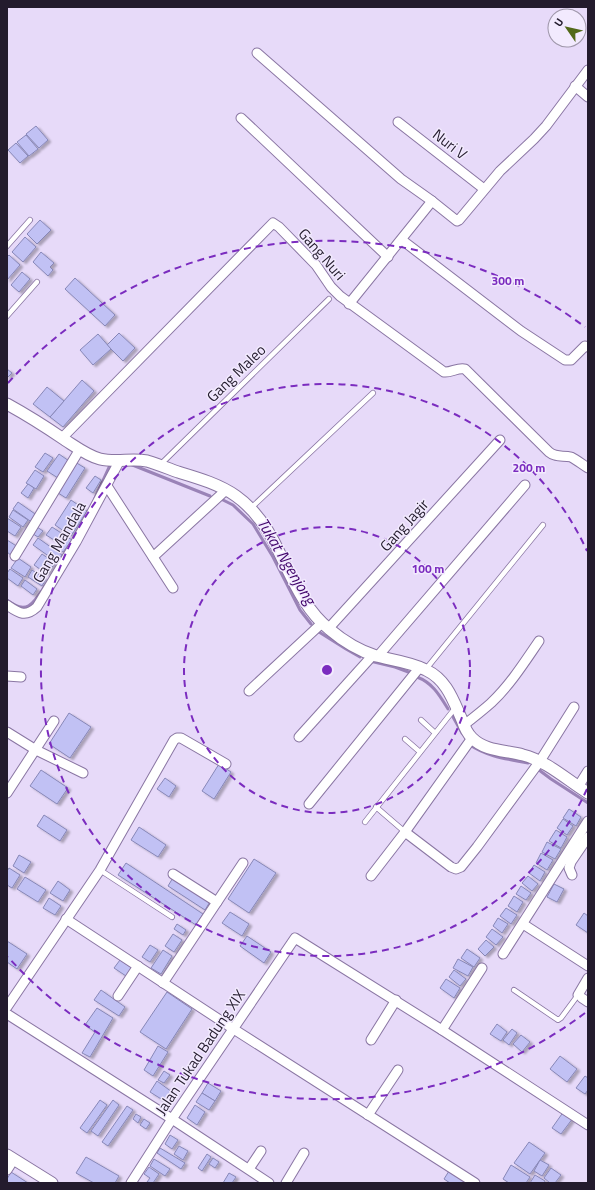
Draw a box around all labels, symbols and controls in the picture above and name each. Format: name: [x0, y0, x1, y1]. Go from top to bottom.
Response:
north arrow: [547, 8, 587, 48]
text: U: [550, 15, 567, 30]
street label: Nuri V: [428, 123, 472, 165]
street label: Gang Nuri: [293, 223, 351, 285]
text: 300 m: [492, 271, 524, 290]
street label: Gang Maleo: [201, 339, 271, 407]
text: 200 m: [513, 458, 545, 477]
street label: Gang Jagir: [374, 494, 434, 556]
street label: Gang Mandala: [26, 497, 92, 587]
water label: Tukat Ngenjong: [252, 513, 324, 611]
text: 100 m: [412, 559, 444, 578]
centre of rings: [320, 663, 334, 677]
street label: Jalan Tukad Badung XIX: [149, 984, 251, 1119]

